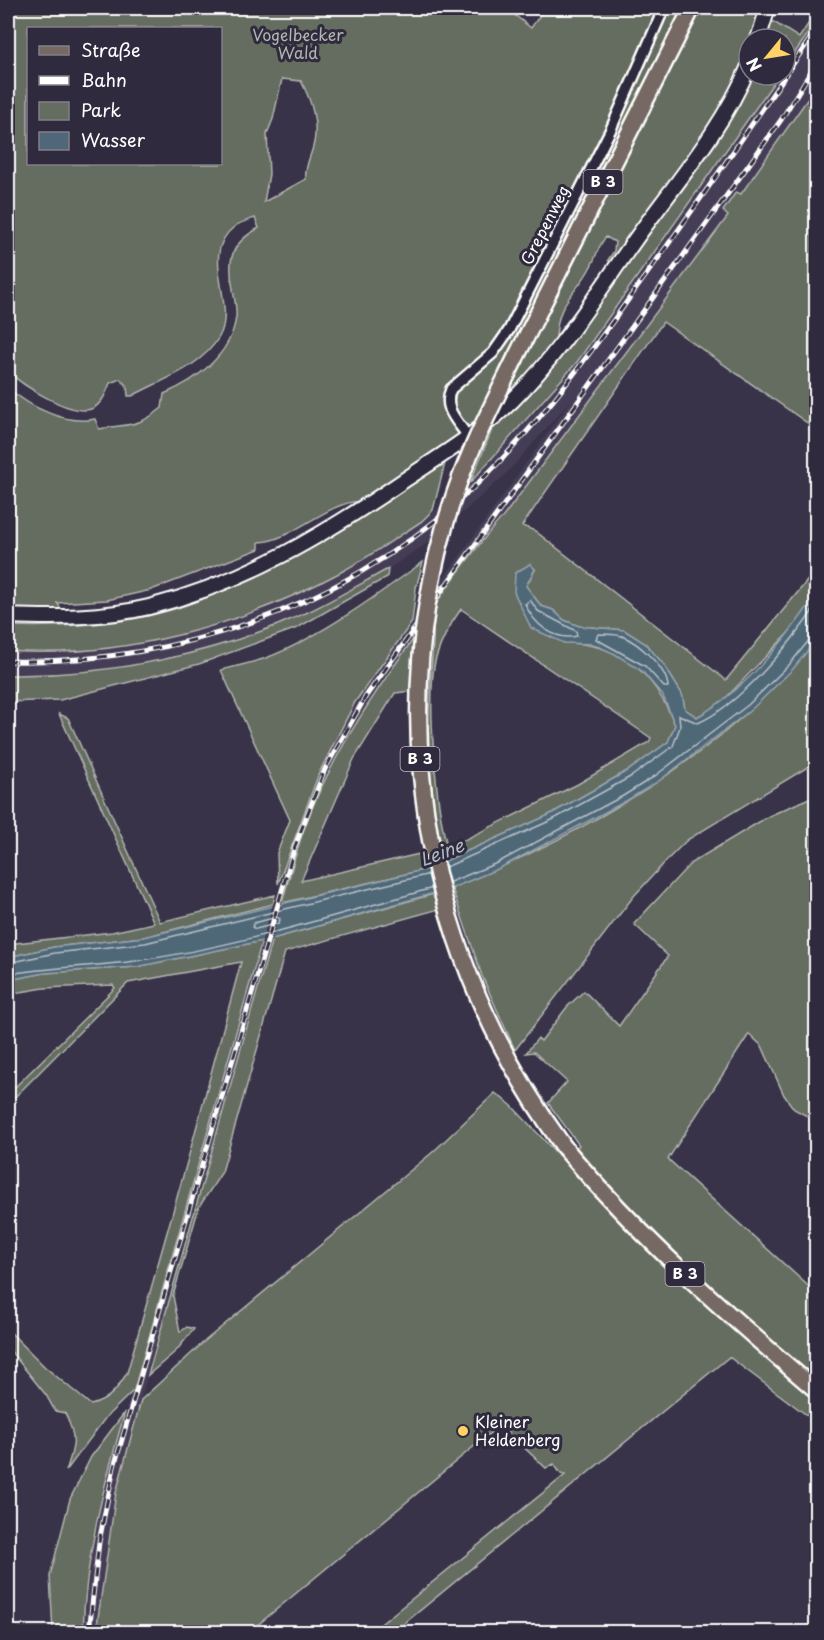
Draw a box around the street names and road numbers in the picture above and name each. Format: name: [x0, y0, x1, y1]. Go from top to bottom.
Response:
road number: B 3: [584, 170, 622, 194]
street label: Grepenweg: [514, 181, 574, 268]
road number: B 3: [400, 747, 440, 771]
road number: B 3: [666, 1262, 704, 1286]

